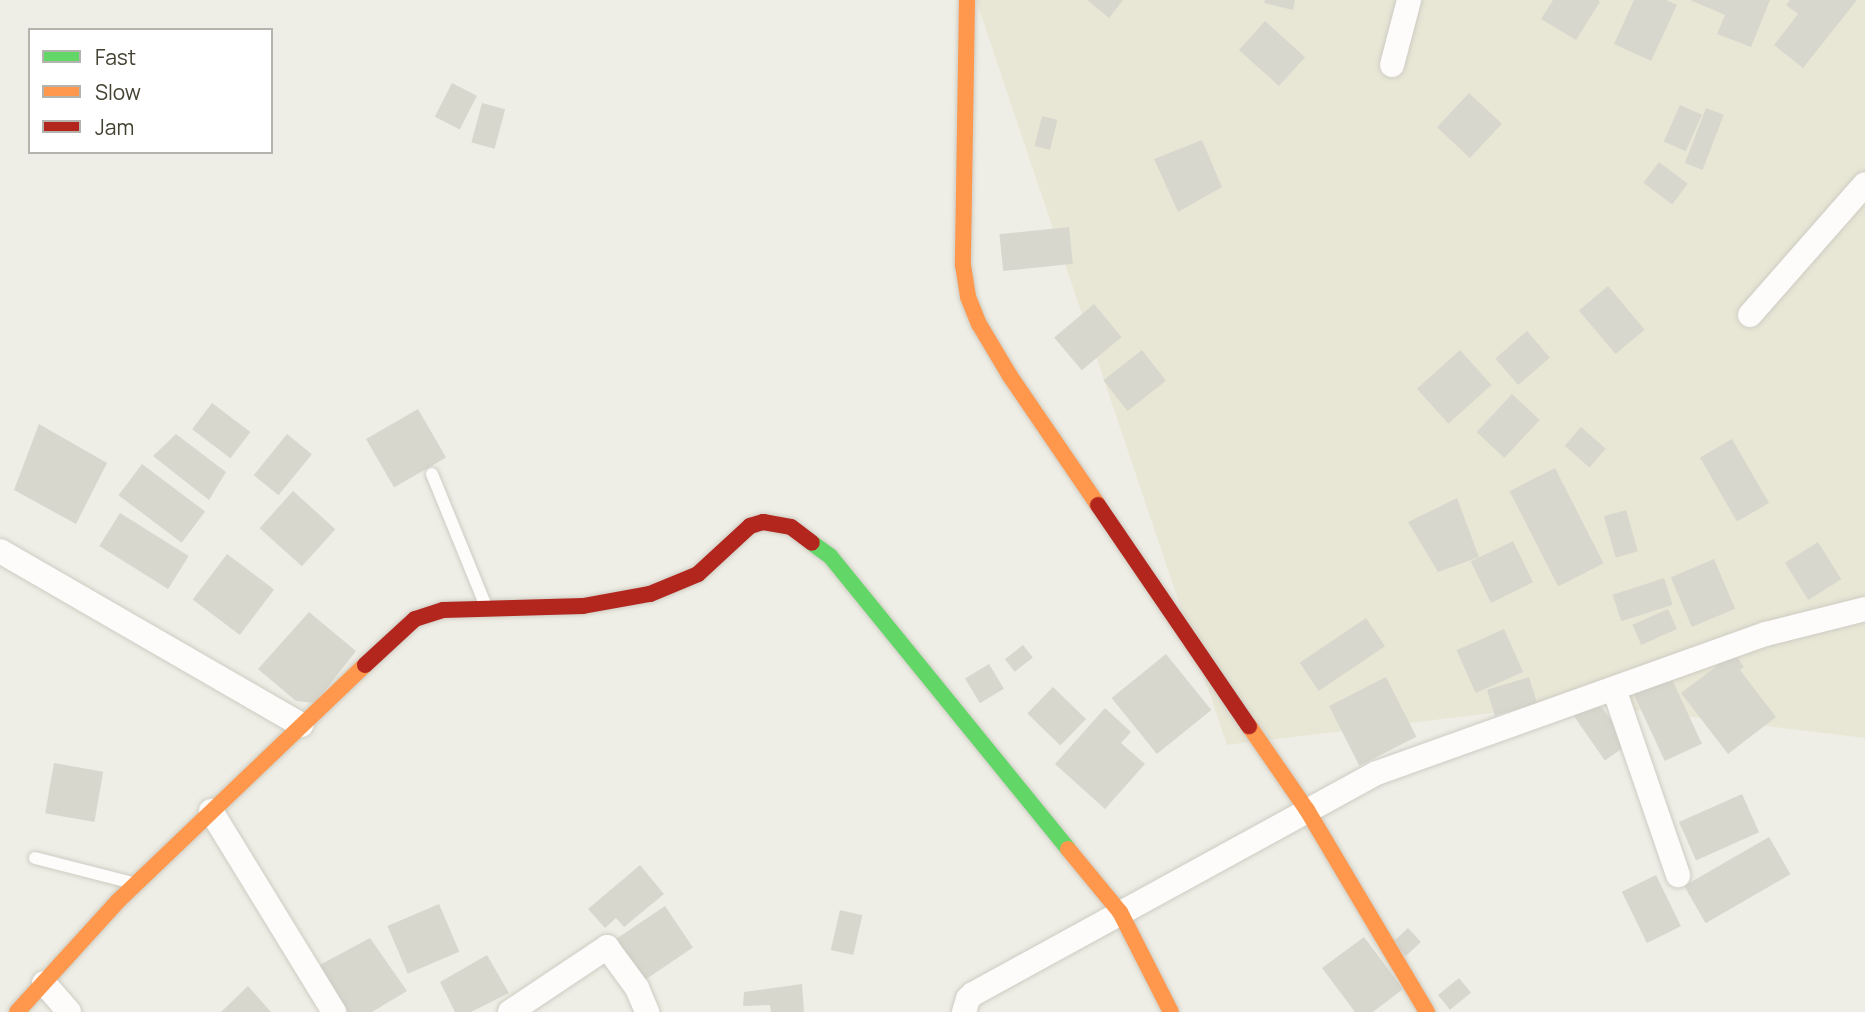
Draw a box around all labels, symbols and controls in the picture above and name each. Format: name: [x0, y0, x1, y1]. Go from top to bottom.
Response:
legend: [28, 28, 273, 154]
text: Fast: [95, 43, 136, 71]
text: Slow: [95, 78, 141, 106]
text: Jam: [95, 113, 134, 141]

